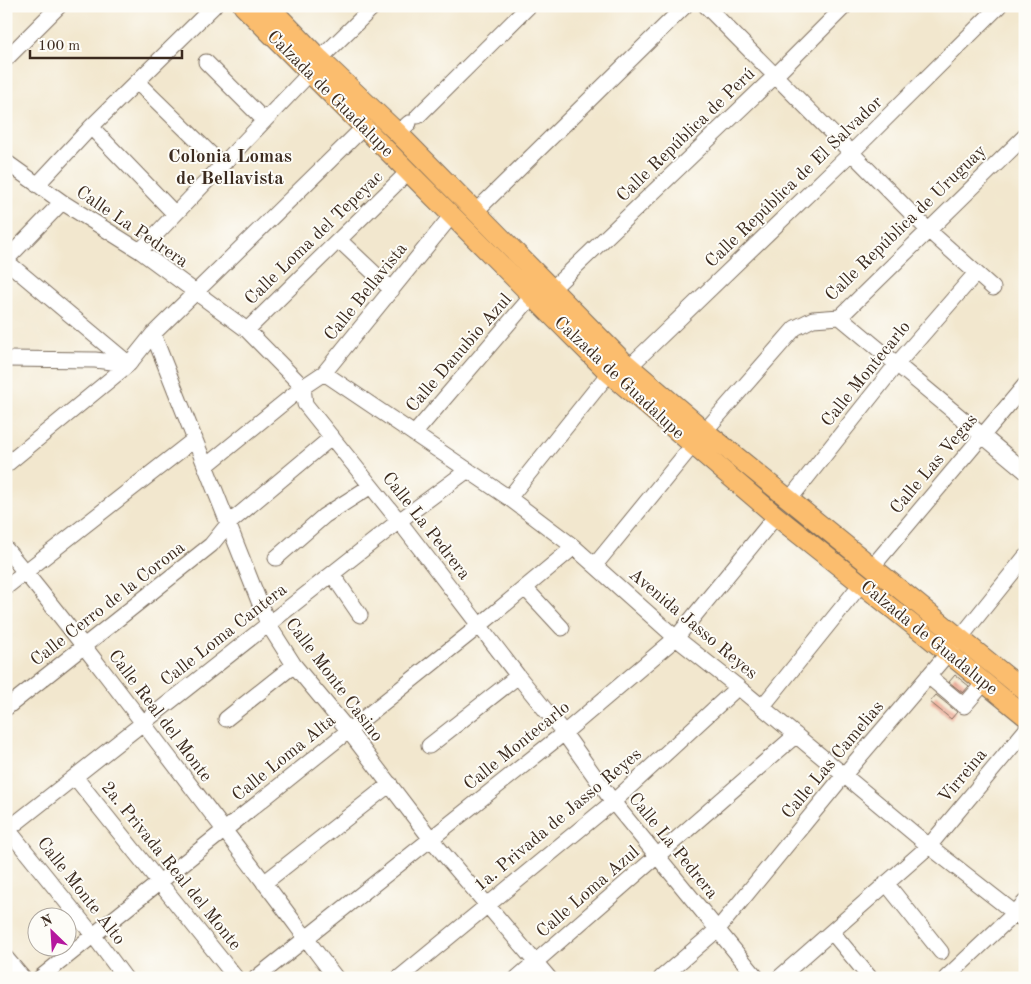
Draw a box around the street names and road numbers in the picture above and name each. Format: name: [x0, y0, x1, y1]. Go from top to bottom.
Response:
street label: Calzada de Guadalupe: [263, 27, 397, 161]
street label: Calle República de Perú: [614, 64, 759, 205]
street label: Calle República de El Salvador: [702, 92, 886, 271]
street label: Calle República de Uruguay: [822, 141, 990, 305]
street label: Calle Loma del Tepeyac: [242, 168, 387, 308]
street label: Calle La Pedrera: [73, 183, 191, 271]
street label: Calle Bellavista: [321, 240, 411, 344]
street label: Calle Danubio Azul: [403, 290, 515, 416]
street label: Calzada de Guadalupe: [551, 313, 687, 443]
street label: Calle Montecarlo: [818, 318, 914, 430]
street label: Calle Las Vegas: [887, 410, 981, 518]
street label: Calle La Pedrera: [379, 469, 473, 583]
street label: Calle Cerro de la Corona: [27, 538, 189, 670]
street label: Avenida Jasso Reyes: [625, 565, 761, 683]
street label: Calzada de Guadalupe: [857, 577, 1001, 699]
street label: Calle Loma Cantera: [157, 580, 291, 690]
street label: Calle Monte Casino: [282, 615, 386, 745]
street label: Calle Real del Monte: [105, 647, 215, 785]
street label: Calle Las Camelias: [779, 697, 887, 822]
street label: Calle Montecarlo: [461, 698, 573, 794]
street label: Calle Loma Alta: [229, 711, 339, 805]
street label: 1a. Privada de Jasso Reyes: [471, 745, 645, 895]
street label: Virreina: [935, 745, 991, 806]
street label: 2a. Privada Real del Monte: [98, 778, 244, 954]
street label: Calle La Pedrera: [625, 789, 721, 903]
street label: Calle Monte Alto: [34, 834, 129, 948]
street label: Calle Loma Azul: [533, 843, 643, 941]

